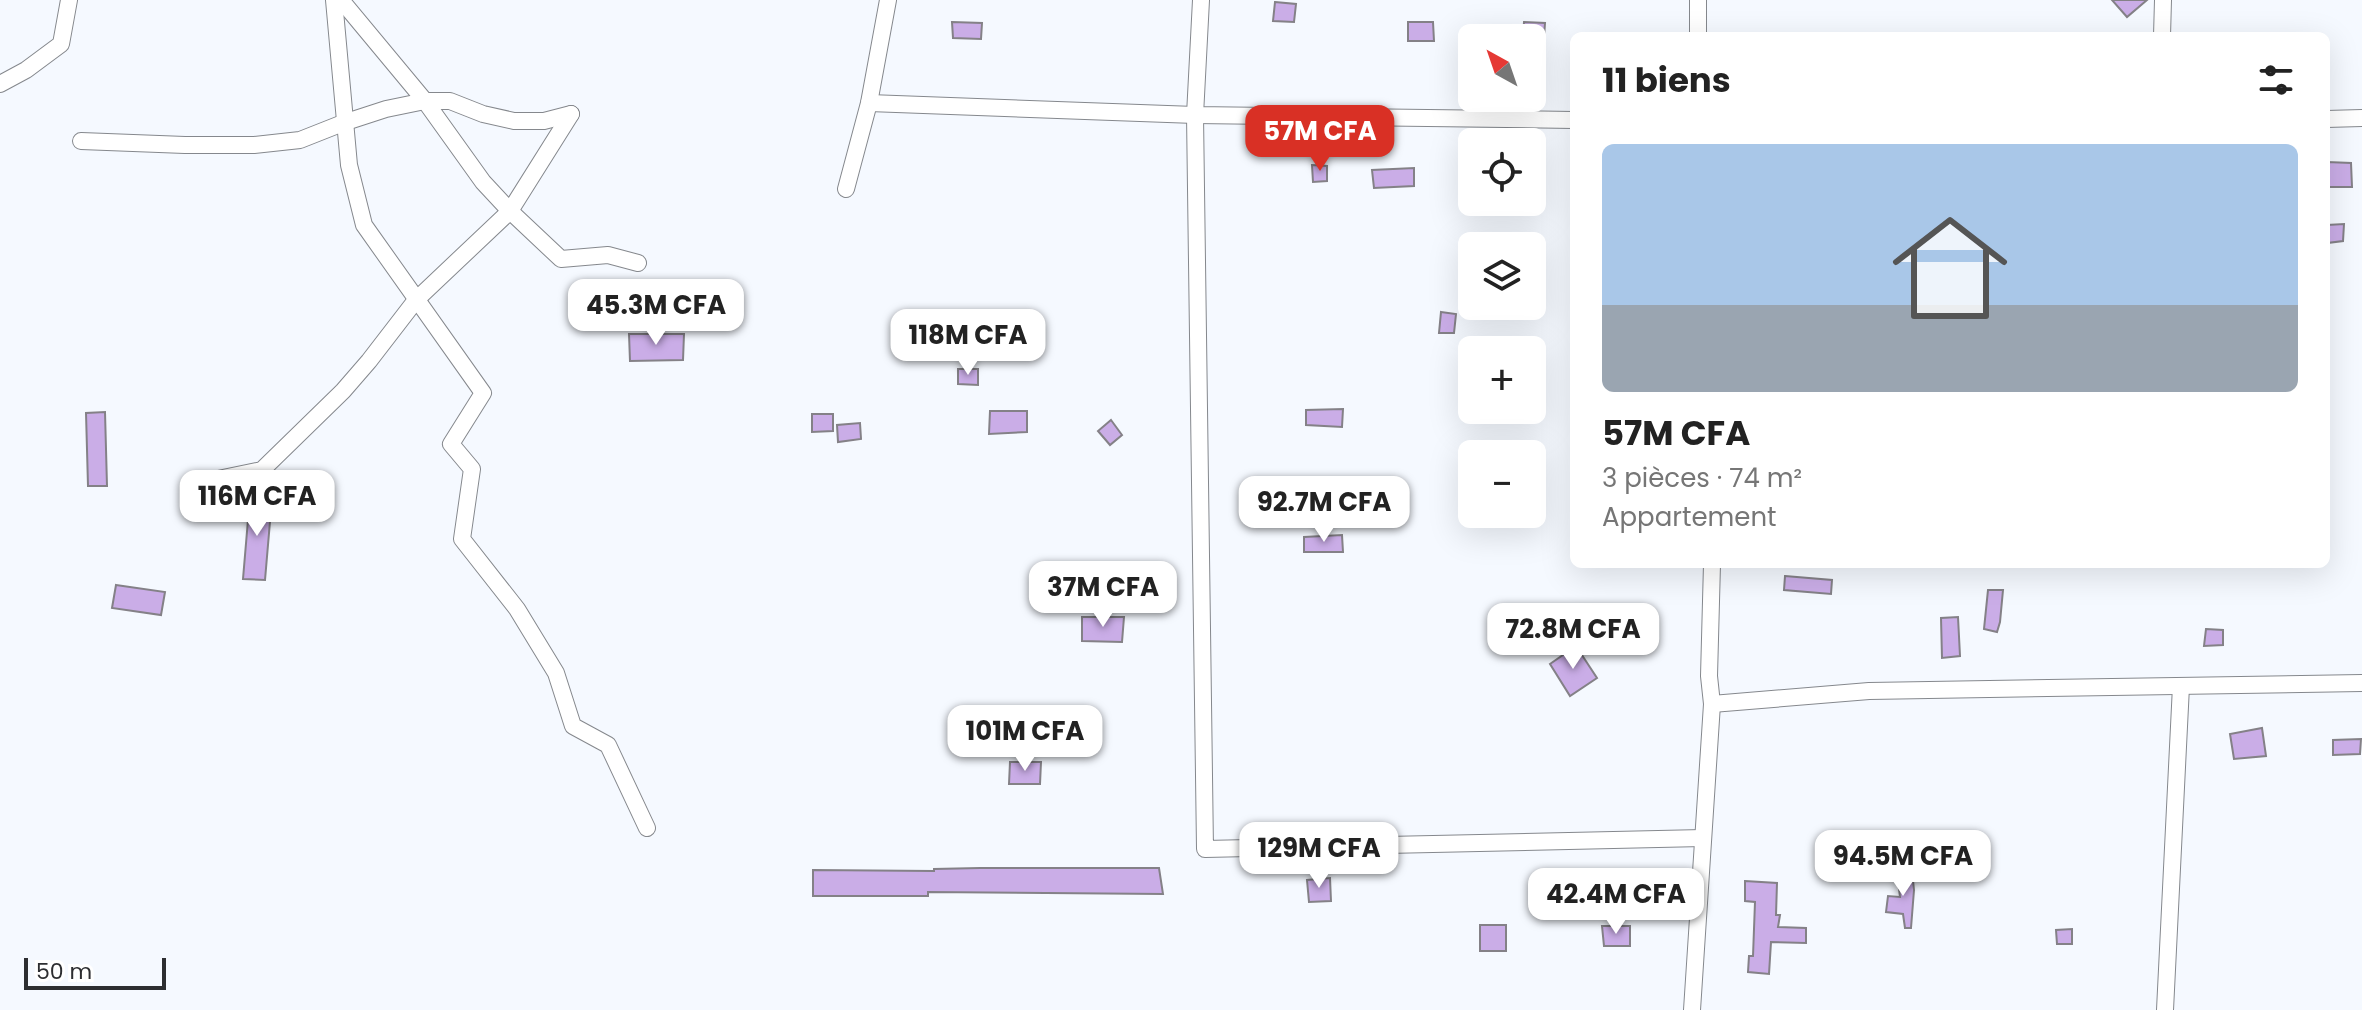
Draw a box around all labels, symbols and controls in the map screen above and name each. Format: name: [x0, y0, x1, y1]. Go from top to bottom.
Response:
north arrow: [1458, 24, 1546, 112]
map controls: [1458, 24, 1546, 528]
text: 11 biens: [1602, 56, 1731, 104]
icon: filters: [2254, 58, 2298, 102]
pin: 57M CFA: [1246, 105, 1394, 173]
text: 57M CFA: [1263, 113, 1377, 149]
button: locate: [1458, 128, 1546, 216]
icon: home: [1878, 196, 2022, 340]
button: layers: [1458, 232, 1546, 320]
pin: 45.3M CFA: [564, 279, 748, 347]
text: 45.3M CFA: [586, 287, 726, 323]
pin: 118M CFA: [885, 309, 1051, 377]
text: 118M CFA: [909, 317, 1027, 353]
button: +: [1458, 336, 1546, 424]
text: 57M CFA: [1602, 409, 1750, 457]
button: −: [1458, 440, 1546, 528]
text: 3 pièces · 74 m²: [1602, 460, 1802, 496]
pin: 116M CFA: [174, 470, 340, 538]
pin: 92.7M CFA: [1232, 476, 1416, 544]
text: 116M CFA: [198, 478, 316, 514]
text: 92.7M CFA: [1257, 484, 1391, 520]
text: Appartement: [1602, 499, 1777, 535]
pin: 37M CFA: [1029, 561, 1177, 629]
text: 37M CFA: [1047, 569, 1159, 605]
pin: 72.8M CFA: [1481, 603, 1665, 671]
text: 72.8M CFA: [1505, 611, 1641, 647]
pin: 101M CFA: [942, 705, 1108, 773]
text: 101M CFA: [965, 713, 1085, 749]
pin: 129M CFA: [1236, 822, 1402, 890]
text: 129M CFA: [1257, 830, 1381, 866]
pin: 94.5M CFA: [1811, 830, 1995, 898]
text: 94.5M CFA: [1833, 838, 1973, 874]
pin: 42.4M CFA: [1524, 868, 1708, 936]
text: 42.4M CFA: [1546, 876, 1686, 912]
scale bar: [24, 954, 166, 990]
text: 50 m: [36, 956, 92, 987]

